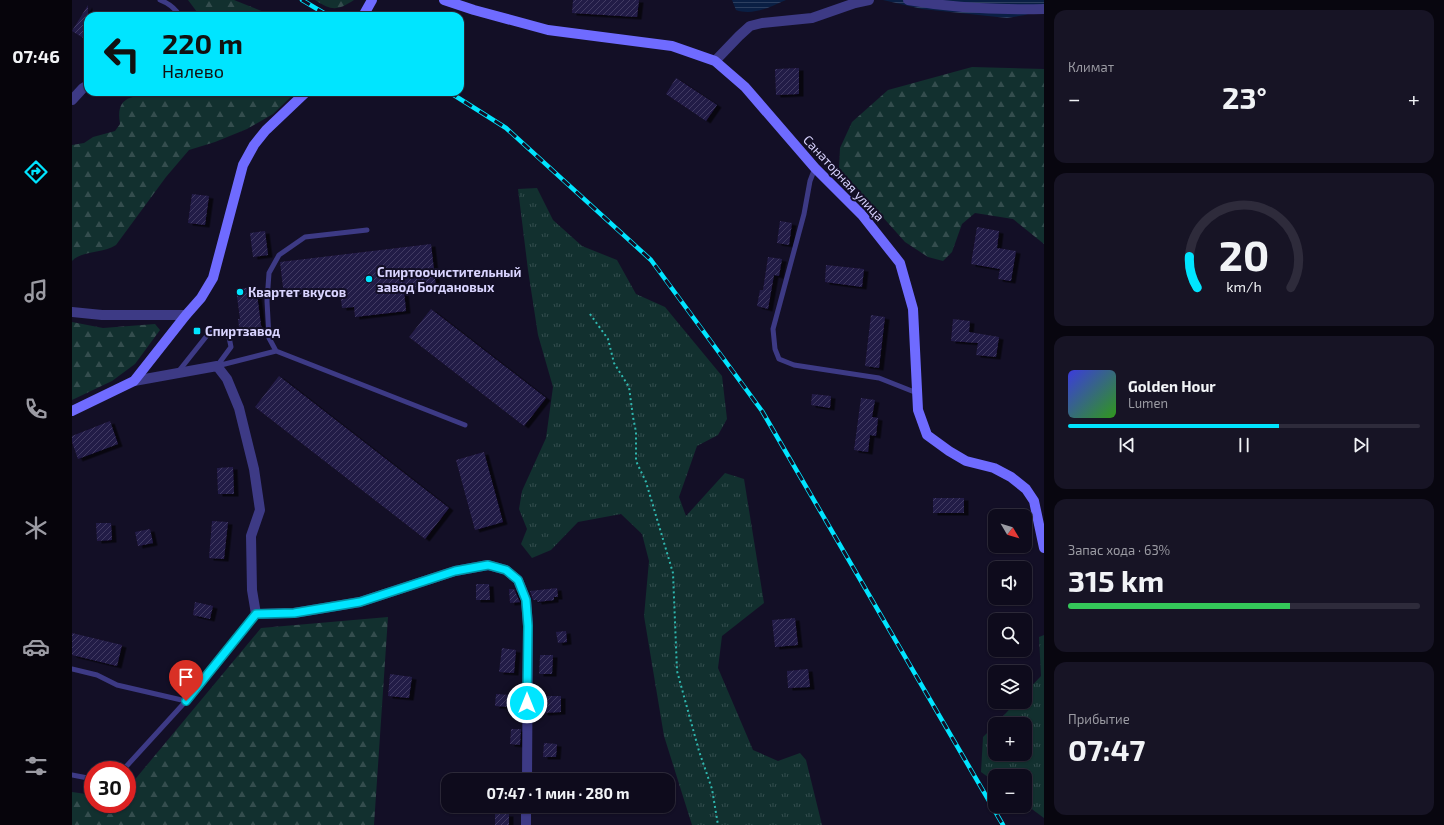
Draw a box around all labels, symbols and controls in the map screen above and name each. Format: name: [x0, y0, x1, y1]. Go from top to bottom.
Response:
text: 220 m: [162, 26, 243, 60]
icon: left: [96, 28, 148, 80]
text: 07:46: [12, 45, 60, 67]
text: Климат: [1068, 59, 1114, 75]
text: Налево: [162, 60, 224, 82]
text: 23°: [1222, 79, 1267, 115]
text: −: [1068, 85, 1081, 111]
text: +: [1408, 85, 1420, 111]
street label: Санаторная улица: [800, 132, 888, 224]
icon: directions: [22, 158, 50, 186]
text: 20: [1219, 228, 1269, 278]
place label: Спиртоочистительный завод Богдановых: [377, 264, 521, 295]
marker: Спиртоочистительный завод Богдановых: [364, 274, 374, 284]
icon: music: [22, 277, 50, 305]
text: km/h: [1226, 277, 1262, 294]
place label: Квартет вкусов: [248, 284, 346, 300]
marker: Квартет вкусов: [235, 287, 245, 297]
place label: Спиртзавод: [205, 323, 280, 339]
marker: Спиртзавод: [192, 326, 202, 336]
text: Golden Hour: [1128, 377, 1216, 395]
icon: phone: [22, 395, 50, 423]
text: Lumen: [1128, 395, 1168, 411]
icon: previous: [1116, 434, 1138, 456]
icon: pause: [1233, 434, 1255, 456]
icon: next: [1350, 434, 1372, 456]
north arrow: [988, 509, 1032, 553]
map controls: [988, 509, 1032, 813]
icon: climate: [22, 514, 50, 542]
text: Запас хода · 63%: [1068, 542, 1170, 558]
button: sound: [988, 561, 1032, 605]
text: 315 km: [1068, 562, 1164, 598]
button: search: [988, 613, 1032, 657]
icon: car: [22, 633, 50, 661]
pin: [169, 660, 203, 701]
button: layers: [988, 665, 1032, 709]
icon: arrive: [175, 666, 197, 688]
position arrow: [506, 682, 548, 724]
text: Прибытие: [1068, 711, 1130, 727]
button: +: [988, 717, 1032, 761]
text: 07:47: [1068, 731, 1145, 767]
icon: filters: [22, 752, 50, 780]
speed limit sign: 30: [84, 761, 136, 813]
button: −: [988, 769, 1032, 813]
text: 07:47 · 1 мин · 280 m: [487, 784, 629, 802]

